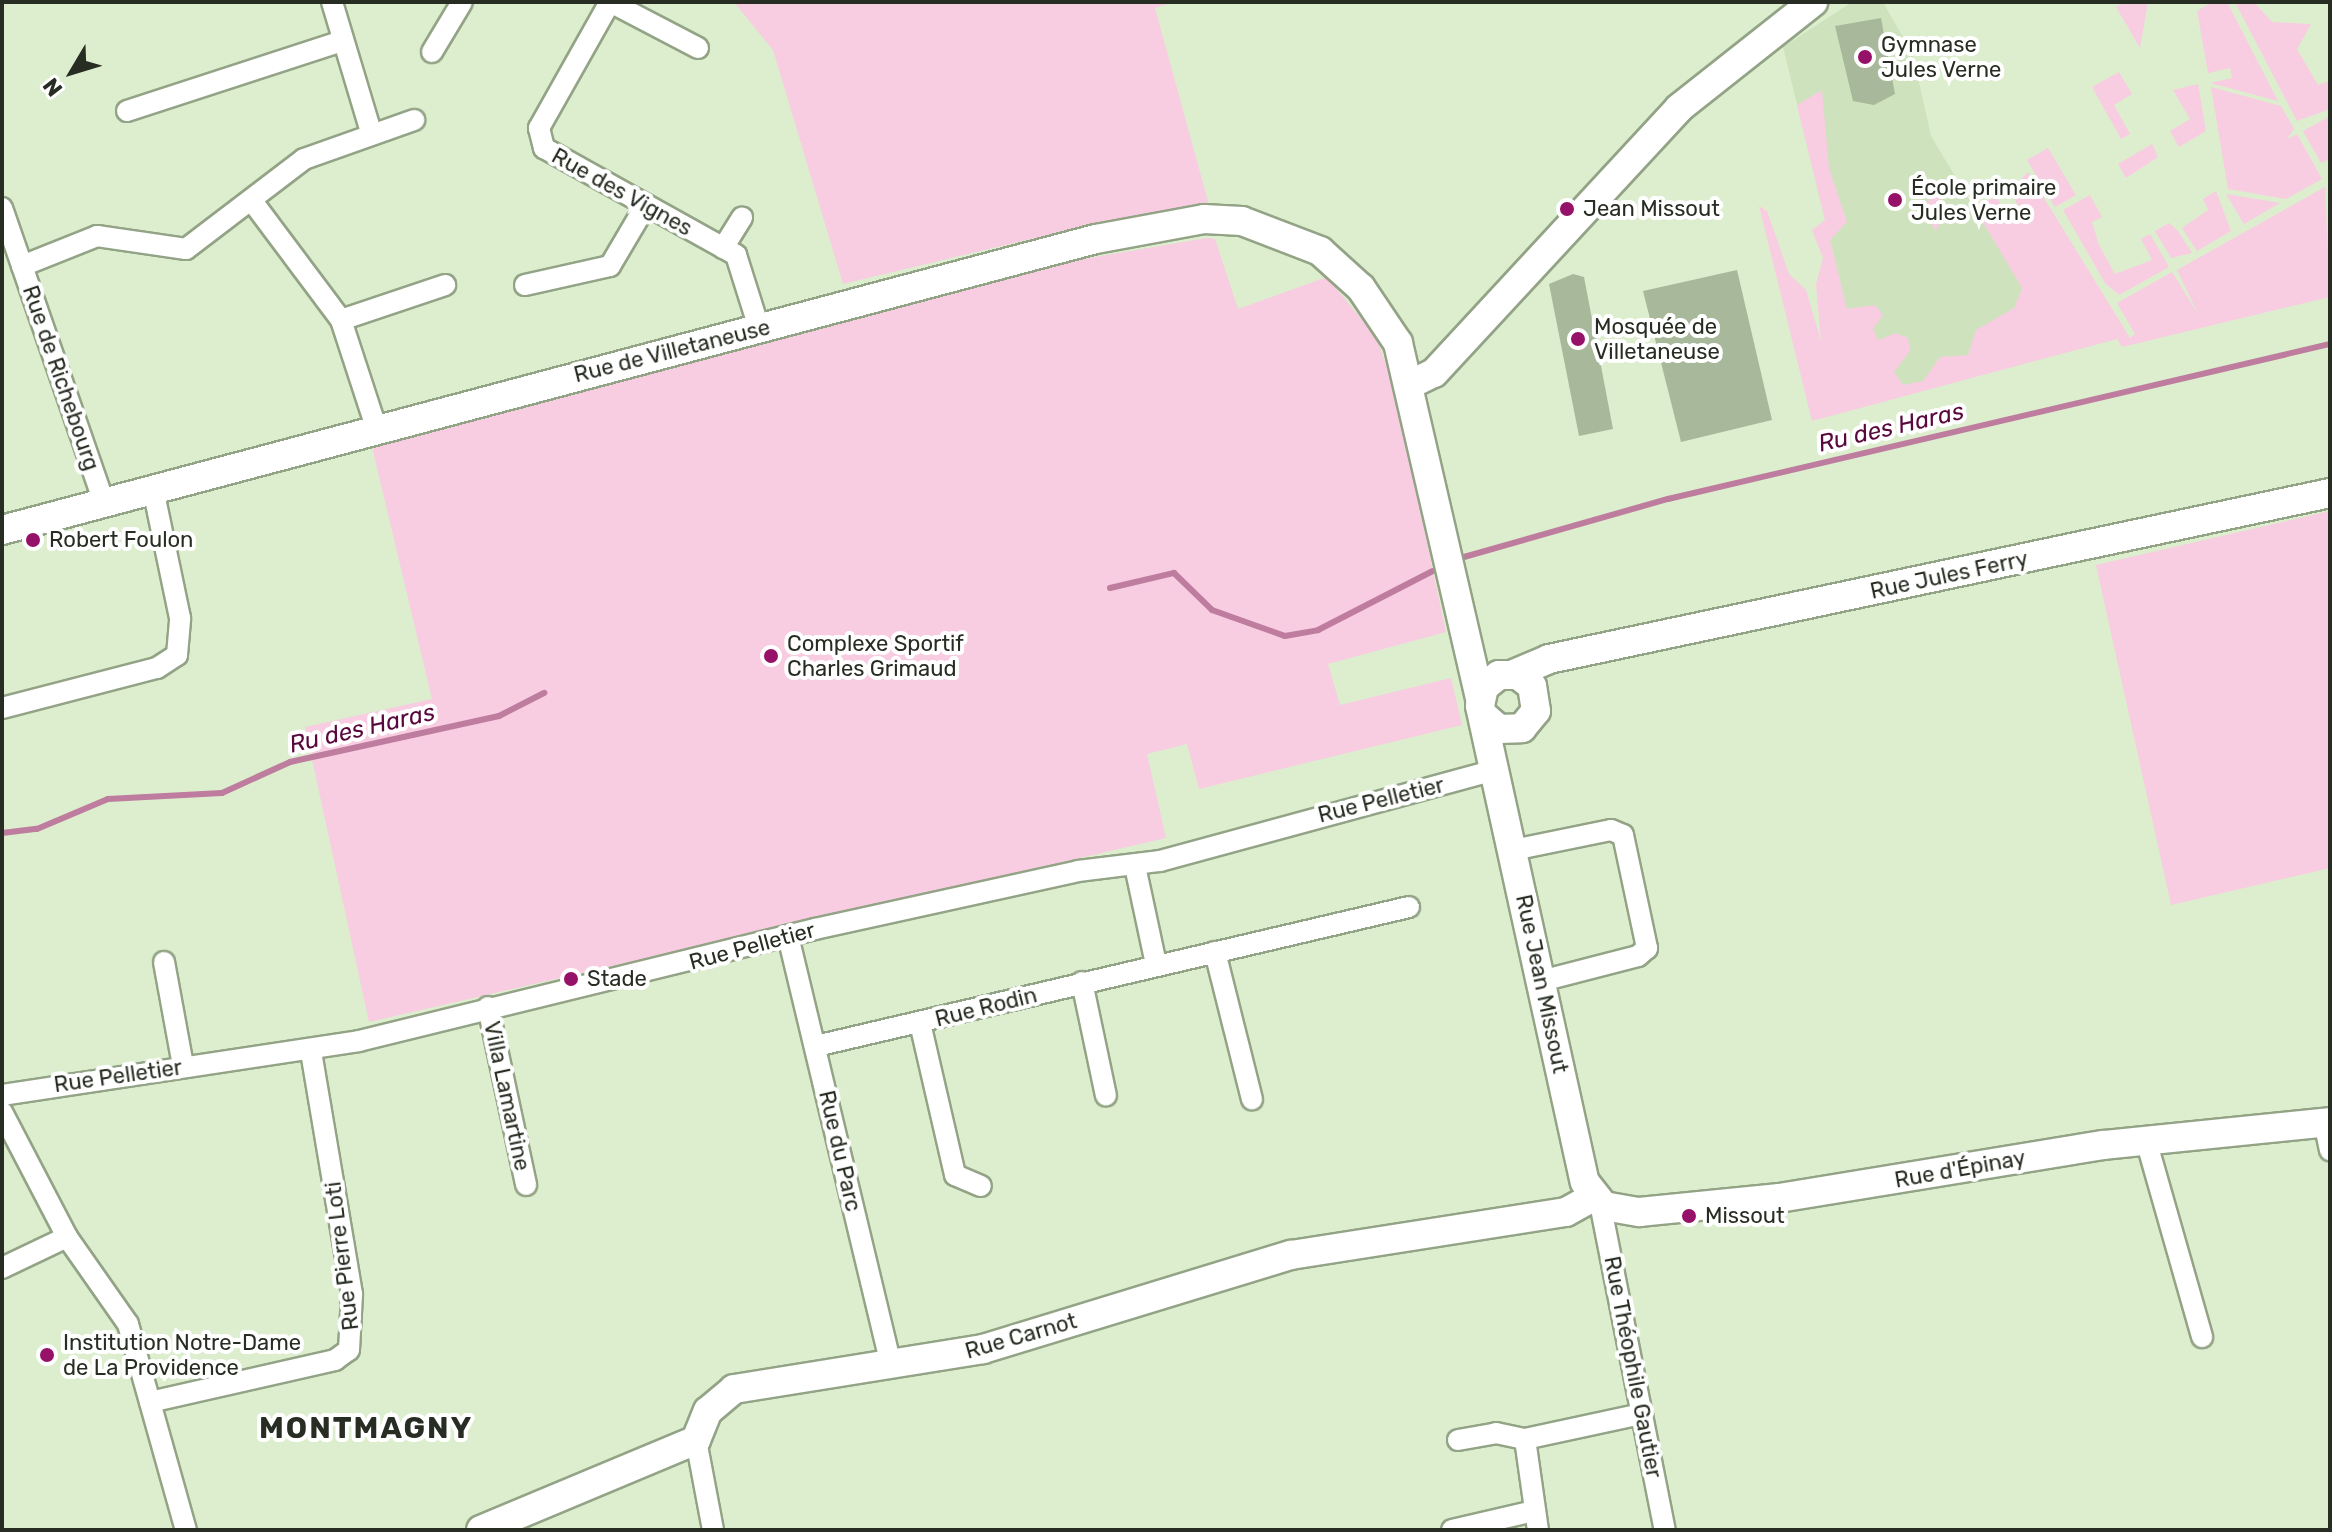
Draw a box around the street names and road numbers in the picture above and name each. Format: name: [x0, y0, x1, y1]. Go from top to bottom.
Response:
street label: Rue des Vignes: [547, 142, 697, 242]
street label: Rue de Richebourg: [17, 282, 105, 474]
street label: Rue de Villetaneuse: [571, 314, 773, 388]
street label: Rue Jules Ferry: [1868, 545, 2030, 605]
street label: Rue Pelletier: [1315, 772, 1447, 828]
street label: Rue Jean Missout: [1510, 892, 1574, 1076]
street label: Rue Pelletier: [686, 917, 818, 975]
street label: Rue Rodin: [932, 982, 1040, 1032]
street label: Villa Lamartine: [478, 1019, 536, 1173]
street label: Rue Pelletier: [52, 1054, 184, 1098]
street label: Rue du Parc: [813, 1088, 867, 1214]
street label: Rue d'Épinay: [1893, 1145, 2027, 1193]
street label: Rue Pierre Loti: [320, 1180, 364, 1332]
street label: Rue Théophile Gautier: [1598, 1254, 1668, 1480]
street label: Rue Carnot: [962, 1307, 1080, 1365]

